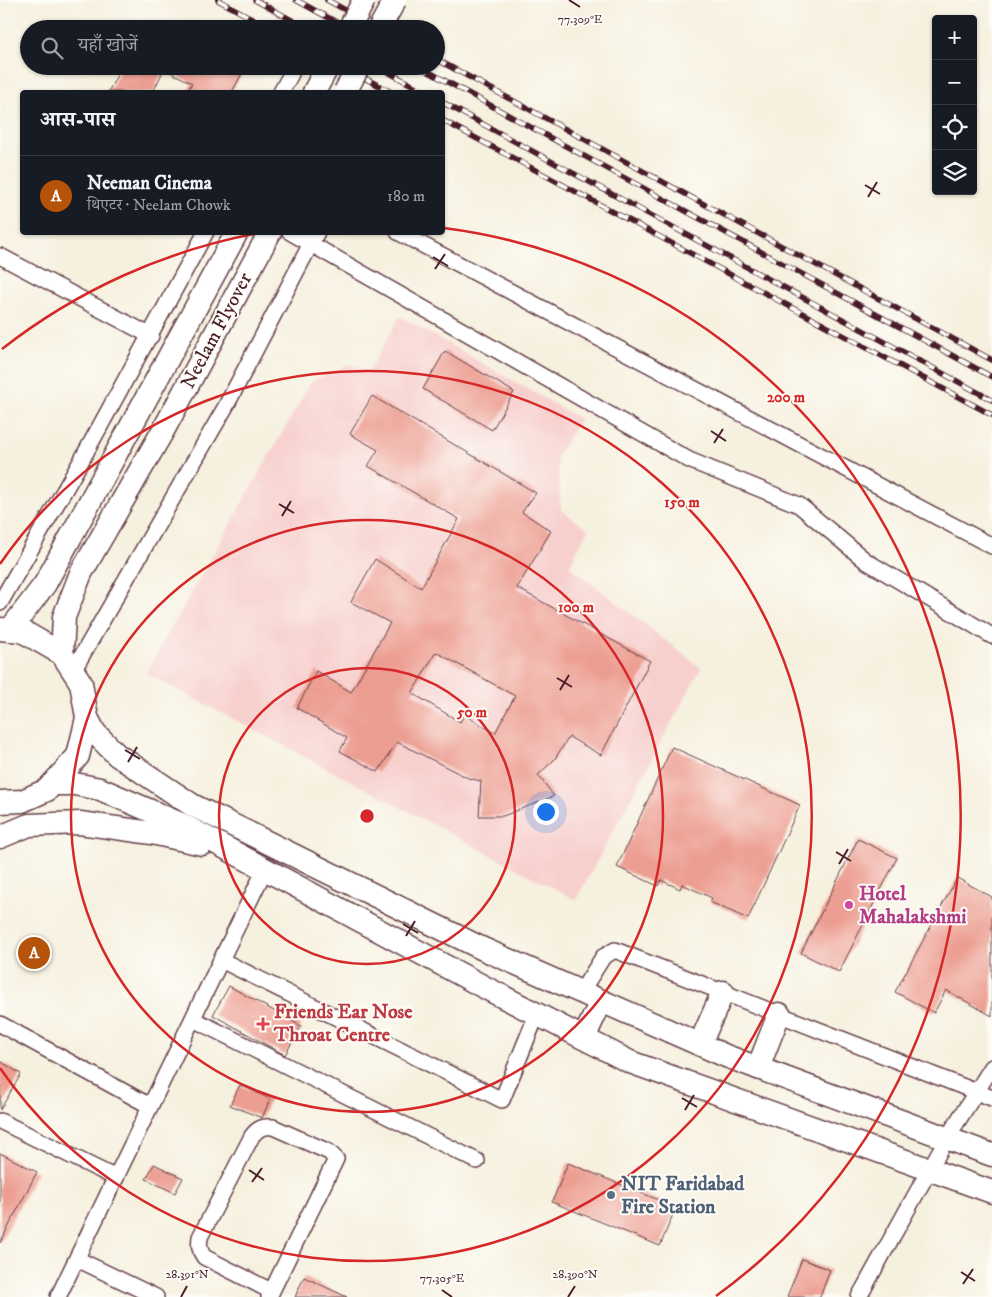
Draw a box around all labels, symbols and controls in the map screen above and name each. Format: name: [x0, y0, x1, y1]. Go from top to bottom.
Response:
text: 77.309°E: [558, 12, 603, 27]
map controls: [932, 15, 977, 195]
button: +: [932, 15, 977, 60]
search box: [20, 20, 445, 75]
icon: search: [38, 34, 66, 62]
text: यहाँ खोजें: [78, 34, 138, 57]
button: −: [932, 60, 977, 105]
button: locate: [932, 105, 977, 150]
text: आस-पास: [40, 107, 115, 133]
button: layers: [932, 150, 977, 195]
text: Neeman Cinema: [87, 172, 212, 195]
text: A: [51, 186, 61, 206]
text: 180 m: [387, 186, 425, 206]
text: थिएटर · Neelam Chowk: [87, 195, 231, 215]
street label: Neelam Flyover: [176, 268, 258, 393]
text: 200 m: [767, 388, 806, 407]
text: 150 m: [664, 493, 700, 512]
text: 100 m: [558, 598, 595, 617]
text: 50 m: [456, 703, 488, 722]
your location: [533, 799, 559, 825]
centre of rings: [358, 807, 376, 825]
place label: Hotel Mahalakshmi: [859, 882, 967, 930]
marker: Hotel Mahalakshmi: [843, 899, 855, 911]
pin: A: [18, 934, 50, 972]
place label: Friends Ear Nose Throat Centre: [273, 1000, 413, 1048]
marker: Friends Ear Nose Throat Centre: [256, 1017, 270, 1031]
place label: NIT Faridabad Fire Station: [621, 1172, 745, 1220]
marker: NIT Faridabad Fire Station: [605, 1189, 617, 1201]
text: 28.391°N: [165, 1267, 209, 1282]
text: 28.390°N: [552, 1267, 598, 1282]
text: 77.305°E: [420, 1271, 465, 1286]

